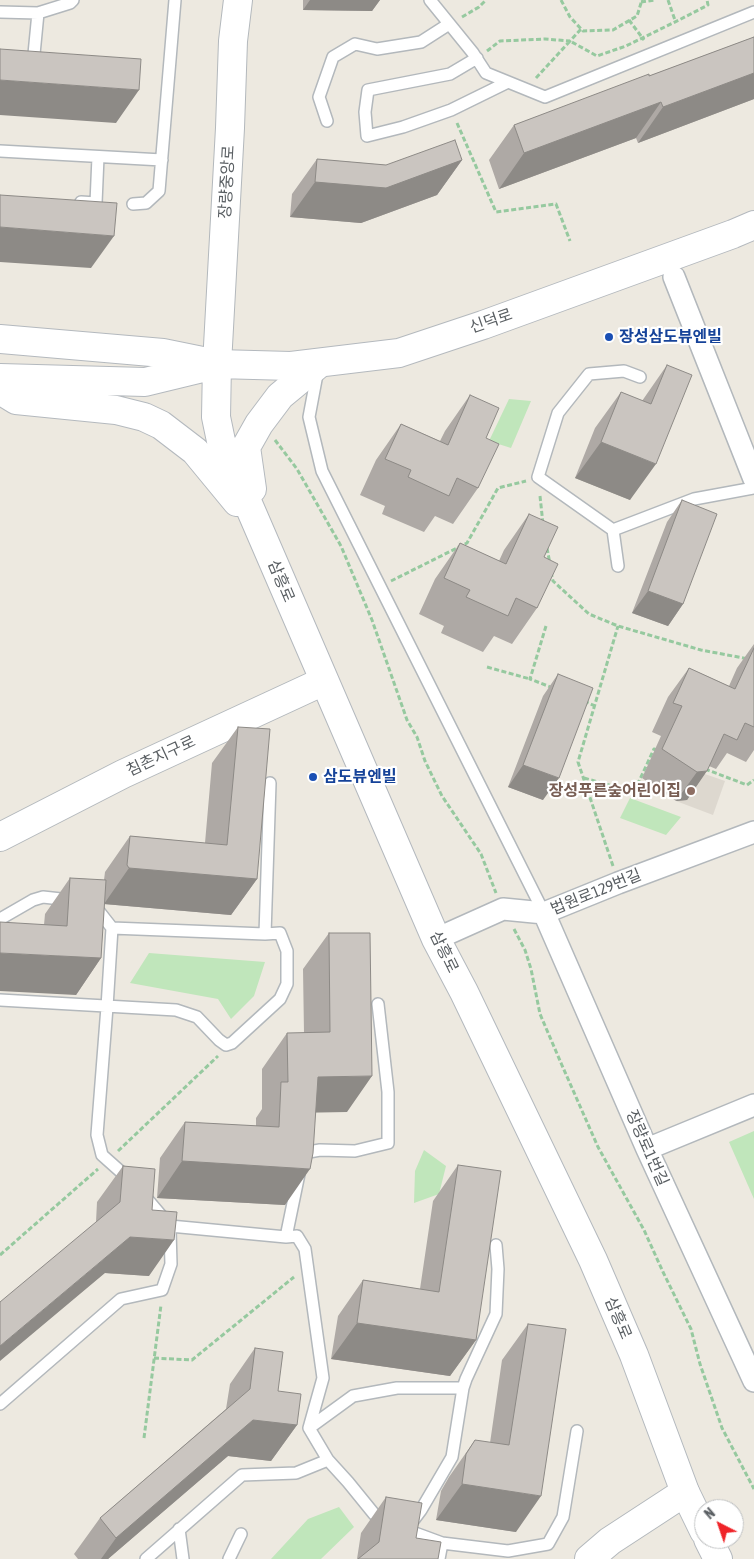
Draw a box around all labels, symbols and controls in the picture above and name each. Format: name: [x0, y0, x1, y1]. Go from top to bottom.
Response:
street label: 장량중앙로: [215, 145, 239, 219]
street label: 신덕로: [467, 305, 515, 337]
place label: 장성삼도뷰엔빌: [619, 327, 722, 347]
marker: 장성삼도뷰엔빌: [603, 331, 615, 343]
street label: 삼흥로: [264, 557, 298, 605]
street label: 침촌지구로: [124, 732, 198, 780]
place label: 삼도뷰엔빌: [323, 767, 397, 787]
marker: 삼도뷰엔빌: [307, 771, 319, 783]
place label: 장성푸른숲어린이집: [549, 781, 681, 801]
marker: 장성푸른숲어린이집: [685, 785, 697, 797]
street label: 법원로129번길: [548, 865, 644, 919]
street label: 삼흥로: [426, 928, 462, 976]
street label: 장량로1번길: [622, 1107, 672, 1189]
street label: 삼흥로: [601, 1294, 635, 1342]
north arrow: [694, 1499, 744, 1549]
text: N: [701, 1505, 718, 1522]

